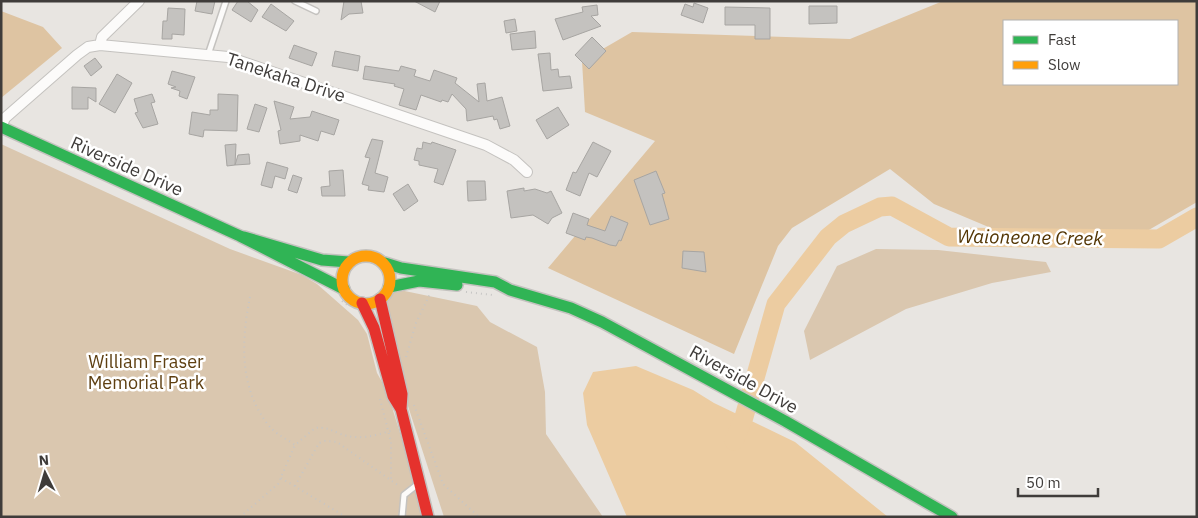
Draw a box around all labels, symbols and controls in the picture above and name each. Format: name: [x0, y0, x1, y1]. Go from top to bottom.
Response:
legend: [1003, 20, 1178, 85]
text: Fast: [1048, 30, 1076, 49]
street label: Tanekaha Drive: [224, 47, 348, 107]
text: Slow: [1048, 55, 1081, 74]
street label: Riverside Drive: [67, 131, 187, 201]
water label: Waioneone Creek: [957, 224, 1104, 250]
street label: Riverside Drive: [686, 340, 803, 418]
park label: William Fraser Memorial Park: [88, 350, 205, 394]
north arrow: [20, 448, 70, 498]
text: N: [38, 451, 50, 469]
scale bar: [1018, 466, 1098, 498]
text: 50 m: [1026, 473, 1061, 492]

